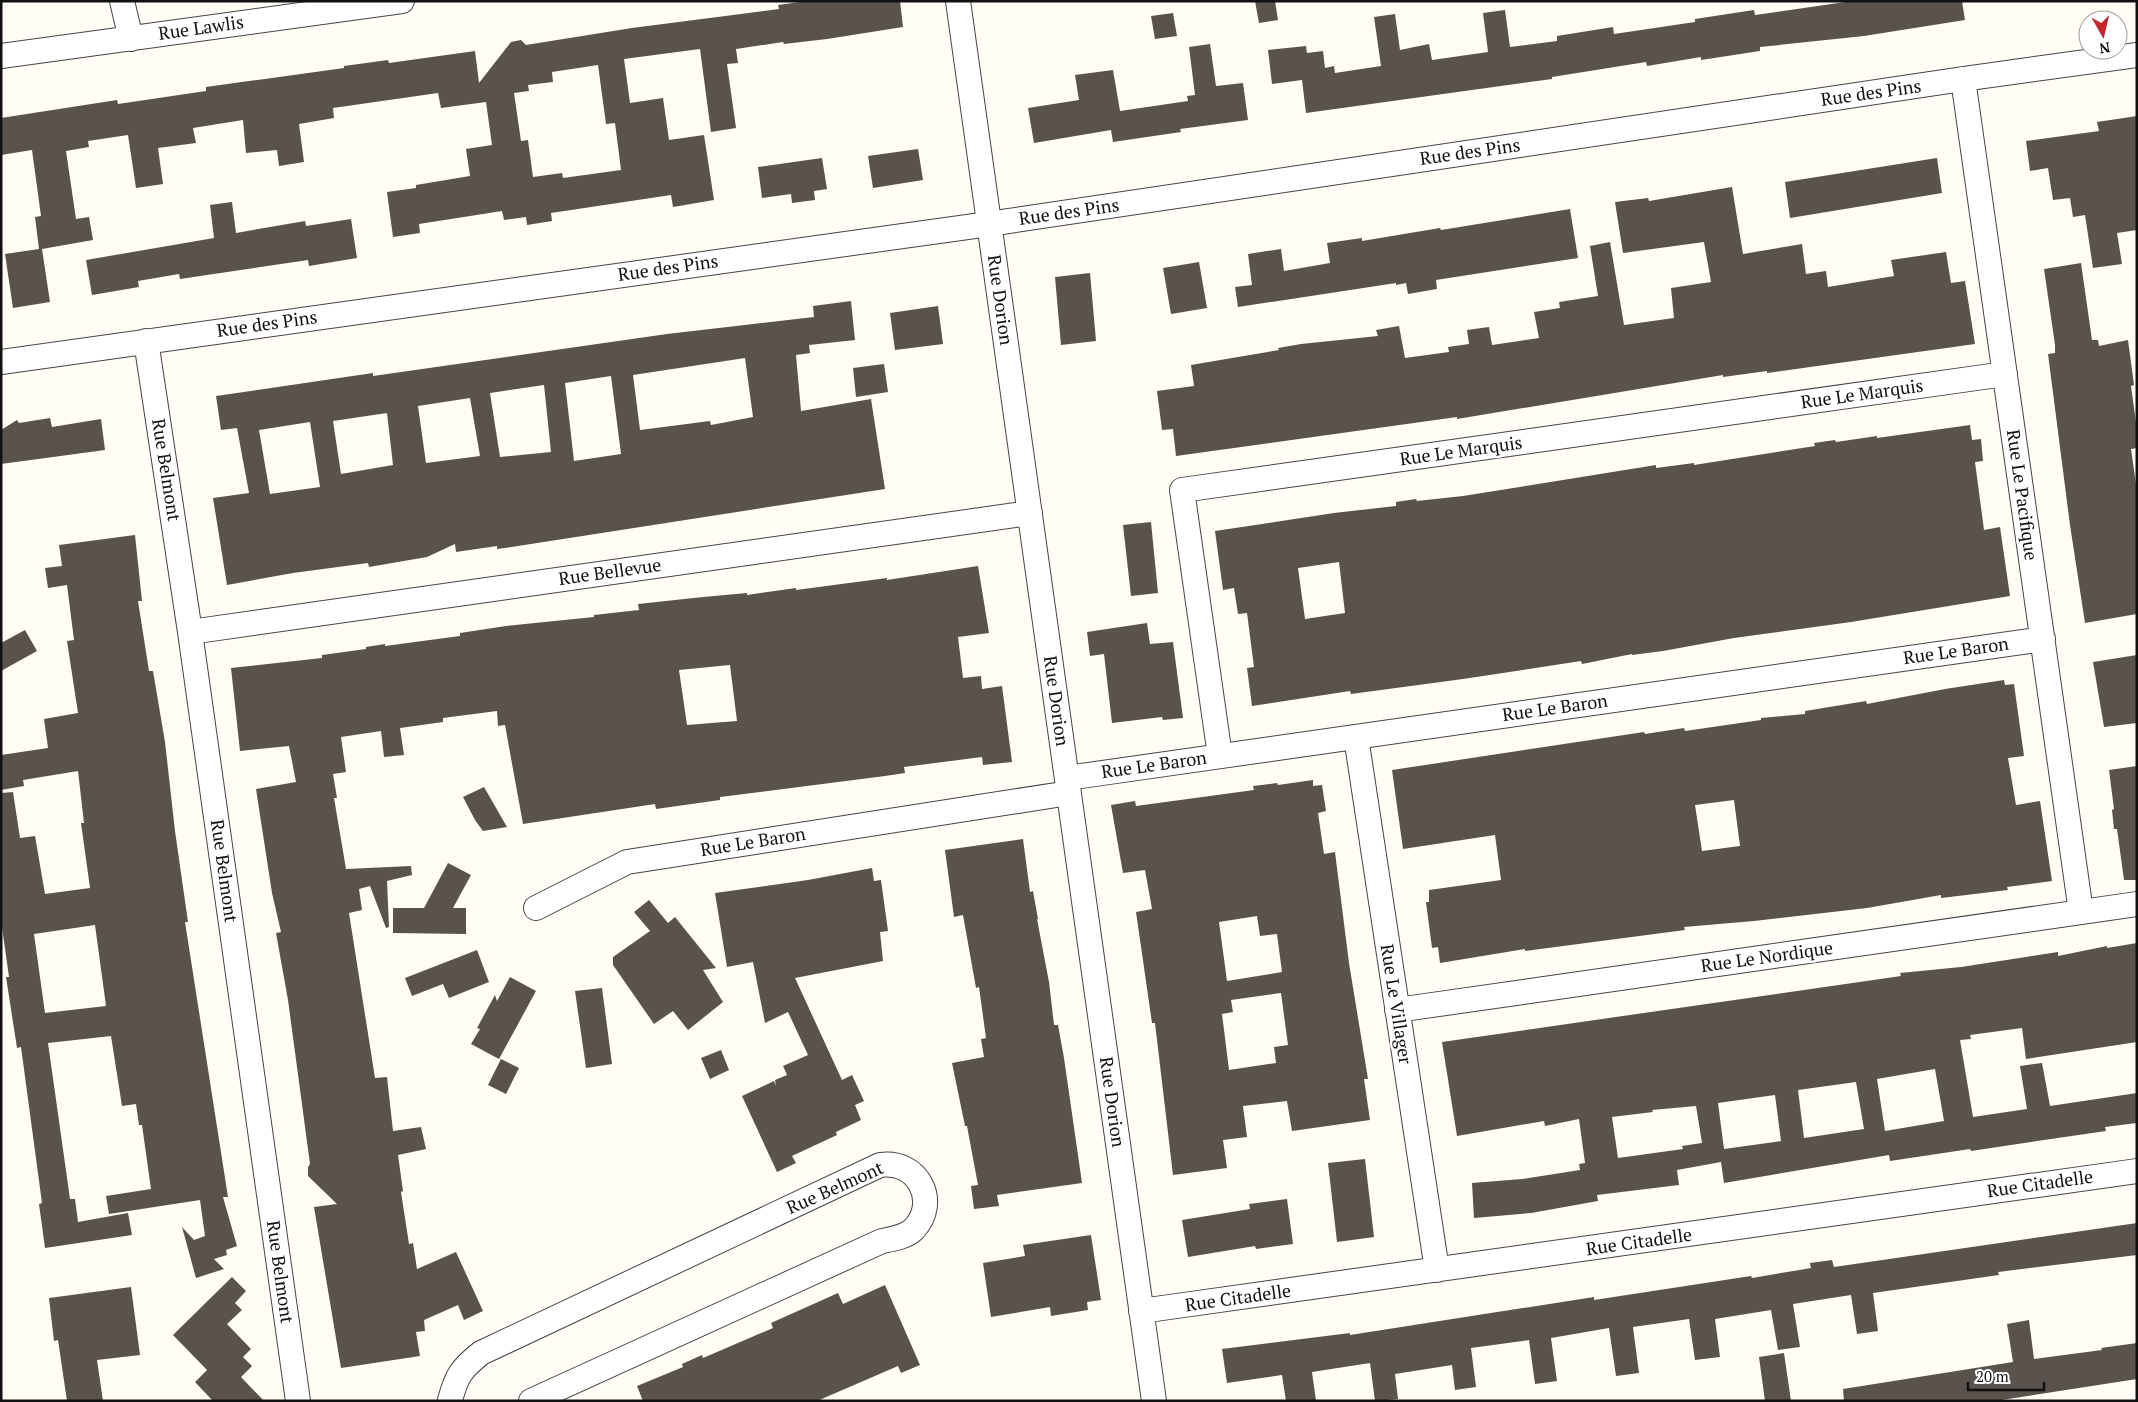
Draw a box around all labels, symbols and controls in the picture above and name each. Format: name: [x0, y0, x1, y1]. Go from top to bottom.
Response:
street label: Rue Lawlis: [157, 9, 245, 45]
north arrow: [2078, 10, 2128, 60]
text: N: [2098, 38, 2111, 59]
street label: Rue des Pins: [1819, 73, 1923, 111]
street label: Rue des Pins: [1418, 132, 1522, 170]
street label: Rue des Pins: [1017, 192, 1121, 230]
street label: Rue des Pins: [616, 248, 720, 286]
street label: Rue Dorion: [983, 253, 1019, 347]
street label: Rue des Pins: [215, 304, 319, 342]
street label: Rue Le Marquis: [1799, 373, 1925, 413]
street label: Rue Belmont: [147, 417, 187, 523]
street label: Rue Le Pacifique: [2002, 428, 2044, 562]
street label: Rue Le Marquis: [1398, 430, 1524, 470]
street label: Rue Bellevue: [557, 552, 663, 590]
street label: Rue Le Baron: [1902, 631, 2010, 669]
street label: Rue Dorion: [1039, 654, 1075, 748]
street label: Rue Le Baron: [1501, 688, 1609, 726]
street label: Rue Le Baron: [1100, 745, 1208, 783]
street label: Rue Belmont: [206, 818, 244, 924]
street label: Rue Le Baron: [698, 821, 807, 861]
street label: Rue Le Nordique: [1699, 935, 1835, 977]
street label: Rue Le Villager: [1376, 942, 1418, 1066]
street label: Rue Dorion: [1095, 1055, 1131, 1149]
street label: Rue Belmont: [782, 1155, 887, 1219]
street label: Rue Citadelle: [1985, 1164, 2094, 1202]
street label: Rue Belmont: [262, 1219, 300, 1325]
street label: Rue Citadelle: [1584, 1222, 1693, 1260]
street label: Rue Citadelle: [1183, 1278, 1292, 1316]
scale bar: [1968, 1360, 2044, 1392]
text: 20 m: [1976, 1366, 2009, 1386]

